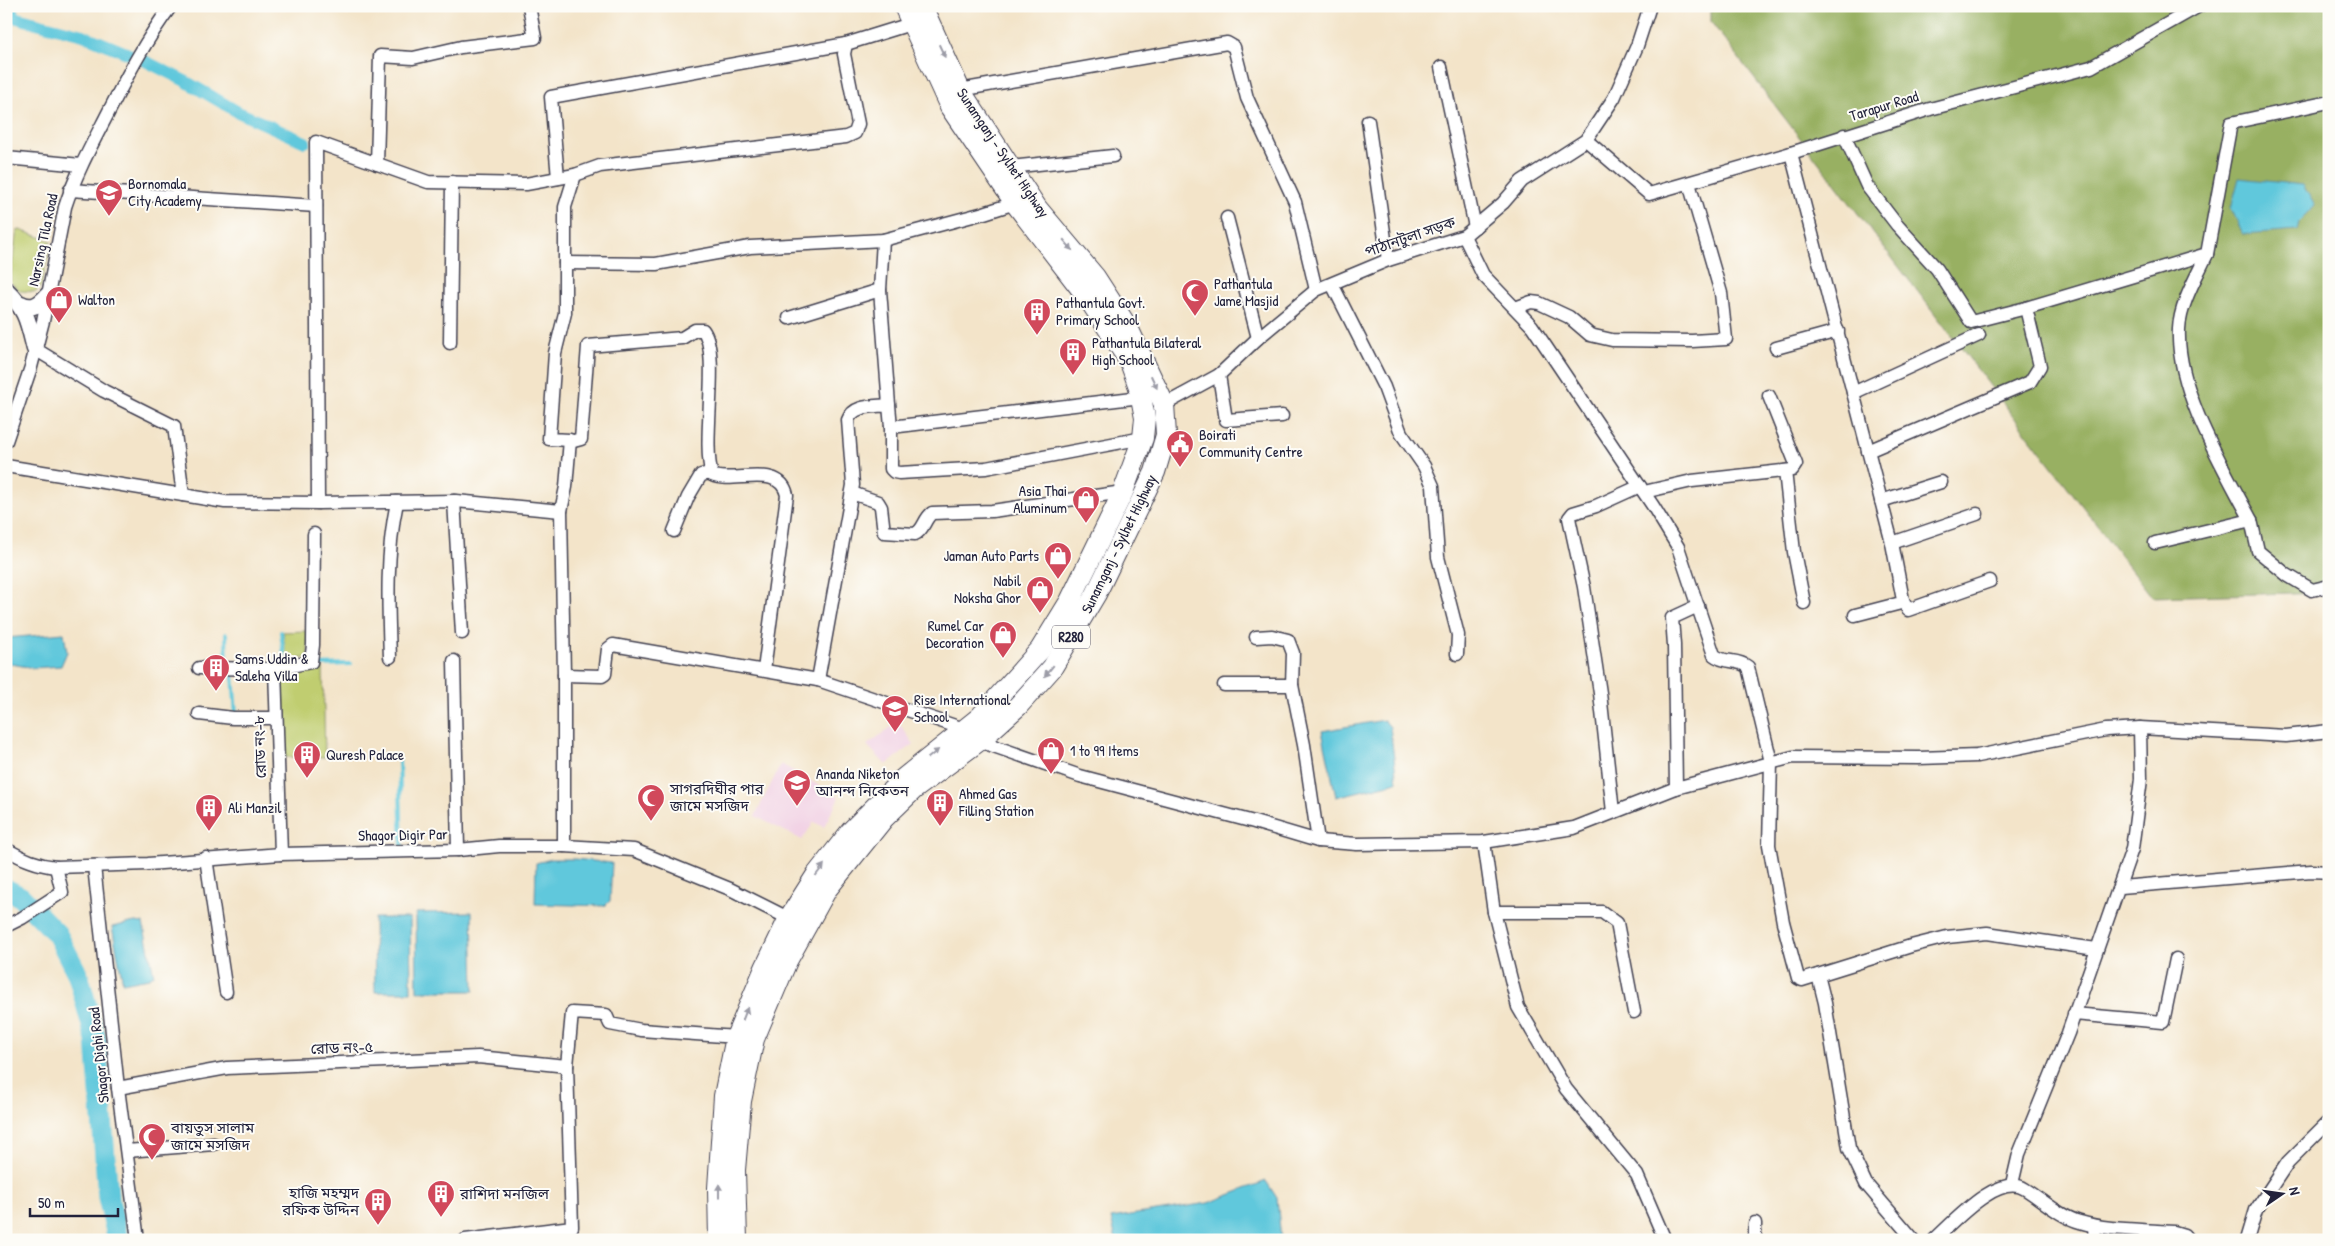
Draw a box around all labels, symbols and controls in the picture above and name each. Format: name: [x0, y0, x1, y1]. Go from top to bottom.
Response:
one-way arrow: [938, 44, 946, 58]
street label: Sunamganj - Sylhet Highway: [952, 84, 1055, 222]
street label: Tarapur Road: [1847, 85, 1921, 126]
place label: Bornomala City Academy: [128, 173, 202, 211]
school or university icon: Bornomala City Academy: [94, 178, 124, 217]
street label: Narsing Tila Road: [22, 192, 63, 288]
street label: পাঠানটুলা সড়ক: [1362, 211, 1459, 262]
one-way arrow: [1062, 239, 1073, 251]
place label: Pathantula Jame Masjid: [1214, 273, 1279, 311]
mosque icon: Pathantula Jame Masjid: [1180, 278, 1210, 317]
shop icon: Walton: [44, 285, 74, 324]
place label: Walton: [78, 289, 115, 310]
place label: Pathantula Govt. Primary School: [1056, 292, 1145, 330]
building icon: Pathantula Govt. Primary School: [1022, 297, 1052, 336]
place label: Pathantula Bilateral High School: [1092, 332, 1201, 370]
building icon: Pathantula Bilateral High School: [1058, 337, 1088, 376]
one-way arrow: [1150, 375, 1158, 389]
place label: Boirati Community Centre: [1199, 424, 1303, 462]
public building icon: Boirati Community Centre: [1165, 429, 1195, 468]
street label: Sunamganj - Sylhet Highway: [1076, 471, 1161, 617]
place label: Asia Thai Aluminum: [1013, 480, 1067, 518]
shop icon: Asia Thai Aluminum: [1071, 485, 1101, 524]
shop icon: Jaman Auto Parts: [1043, 541, 1073, 580]
place label: Jaman Auto Parts: [943, 545, 1039, 566]
place label: Nabil Noksha Ghor: [954, 570, 1021, 608]
shop icon: Nabil Noksha Ghor: [1025, 575, 1055, 614]
place label: Rumel Car Decoration: [926, 615, 984, 653]
shop icon: Rumel Car Decoration: [988, 620, 1018, 659]
road number: R280: [1052, 626, 1090, 649]
place label: Sams Uddin & Saleha Villa: [235, 648, 309, 686]
building icon: Sams Uddin & Saleha Villa: [201, 653, 231, 692]
one-way arrow: [1043, 665, 1054, 678]
place label: Rise International School: [914, 689, 1010, 727]
school or university icon: Rise International School: [880, 694, 910, 733]
street label: রোড নং-৮: [248, 715, 271, 779]
shop icon: 1 to 99 Items: [1036, 736, 1066, 775]
building icon: Quresh Palace: [292, 740, 322, 779]
place label: 1 to 99 Items: [1070, 740, 1139, 761]
place label: Quresh Palace: [326, 744, 404, 765]
one-way arrow: [926, 749, 939, 760]
place label: Ananda Niketon আনন্দ নিকেতন: [815, 763, 910, 801]
school or university icon: Ananda Niketon আনন্দ নিকেতন: [782, 768, 812, 807]
place label: সাগরদিঘীর পার জামে মসজিদ: [669, 778, 765, 816]
mosque icon: সাগরদিঘীর পার জামে মসজিদ: [636, 783, 666, 822]
place label: Ahmed Gas Filling Station: [958, 783, 1034, 821]
building icon: Ahmed Gas Filling Station: [925, 788, 955, 827]
building icon: Ali Manzil: [194, 793, 224, 832]
place label: Ali Manzil: [228, 797, 281, 818]
street label: Shagor Digir Par: [358, 823, 448, 846]
one-way arrow: [815, 863, 825, 877]
street label: Shagor Dighi Road: [83, 1006, 114, 1104]
one-way arrow: [741, 1006, 749, 1021]
street label: রোড নং-৫: [310, 1036, 374, 1059]
place label: বায়তুস সালাম জামে মসজিদ: [170, 1117, 255, 1155]
mosque icon: বায়তুস সালাম জামে মসজিদ: [137, 1122, 167, 1161]
north arrow: [2258, 1168, 2308, 1218]
building icon: রাশিদা মনজিল: [426, 1179, 456, 1218]
place label: হাজি মহম্মদ রফিক উদ্দিন: [281, 1182, 360, 1220]
place label: রাশিদা মনজিল: [459, 1183, 550, 1204]
one-way arrow: [715, 1183, 723, 1199]
text: N: [2285, 1185, 2305, 1197]
scale bar: [30, 1186, 118, 1218]
building icon: হাজি মহম্মদ রফিক উদ্দিন: [363, 1187, 393, 1226]
text: 50 m: [38, 1192, 65, 1213]

